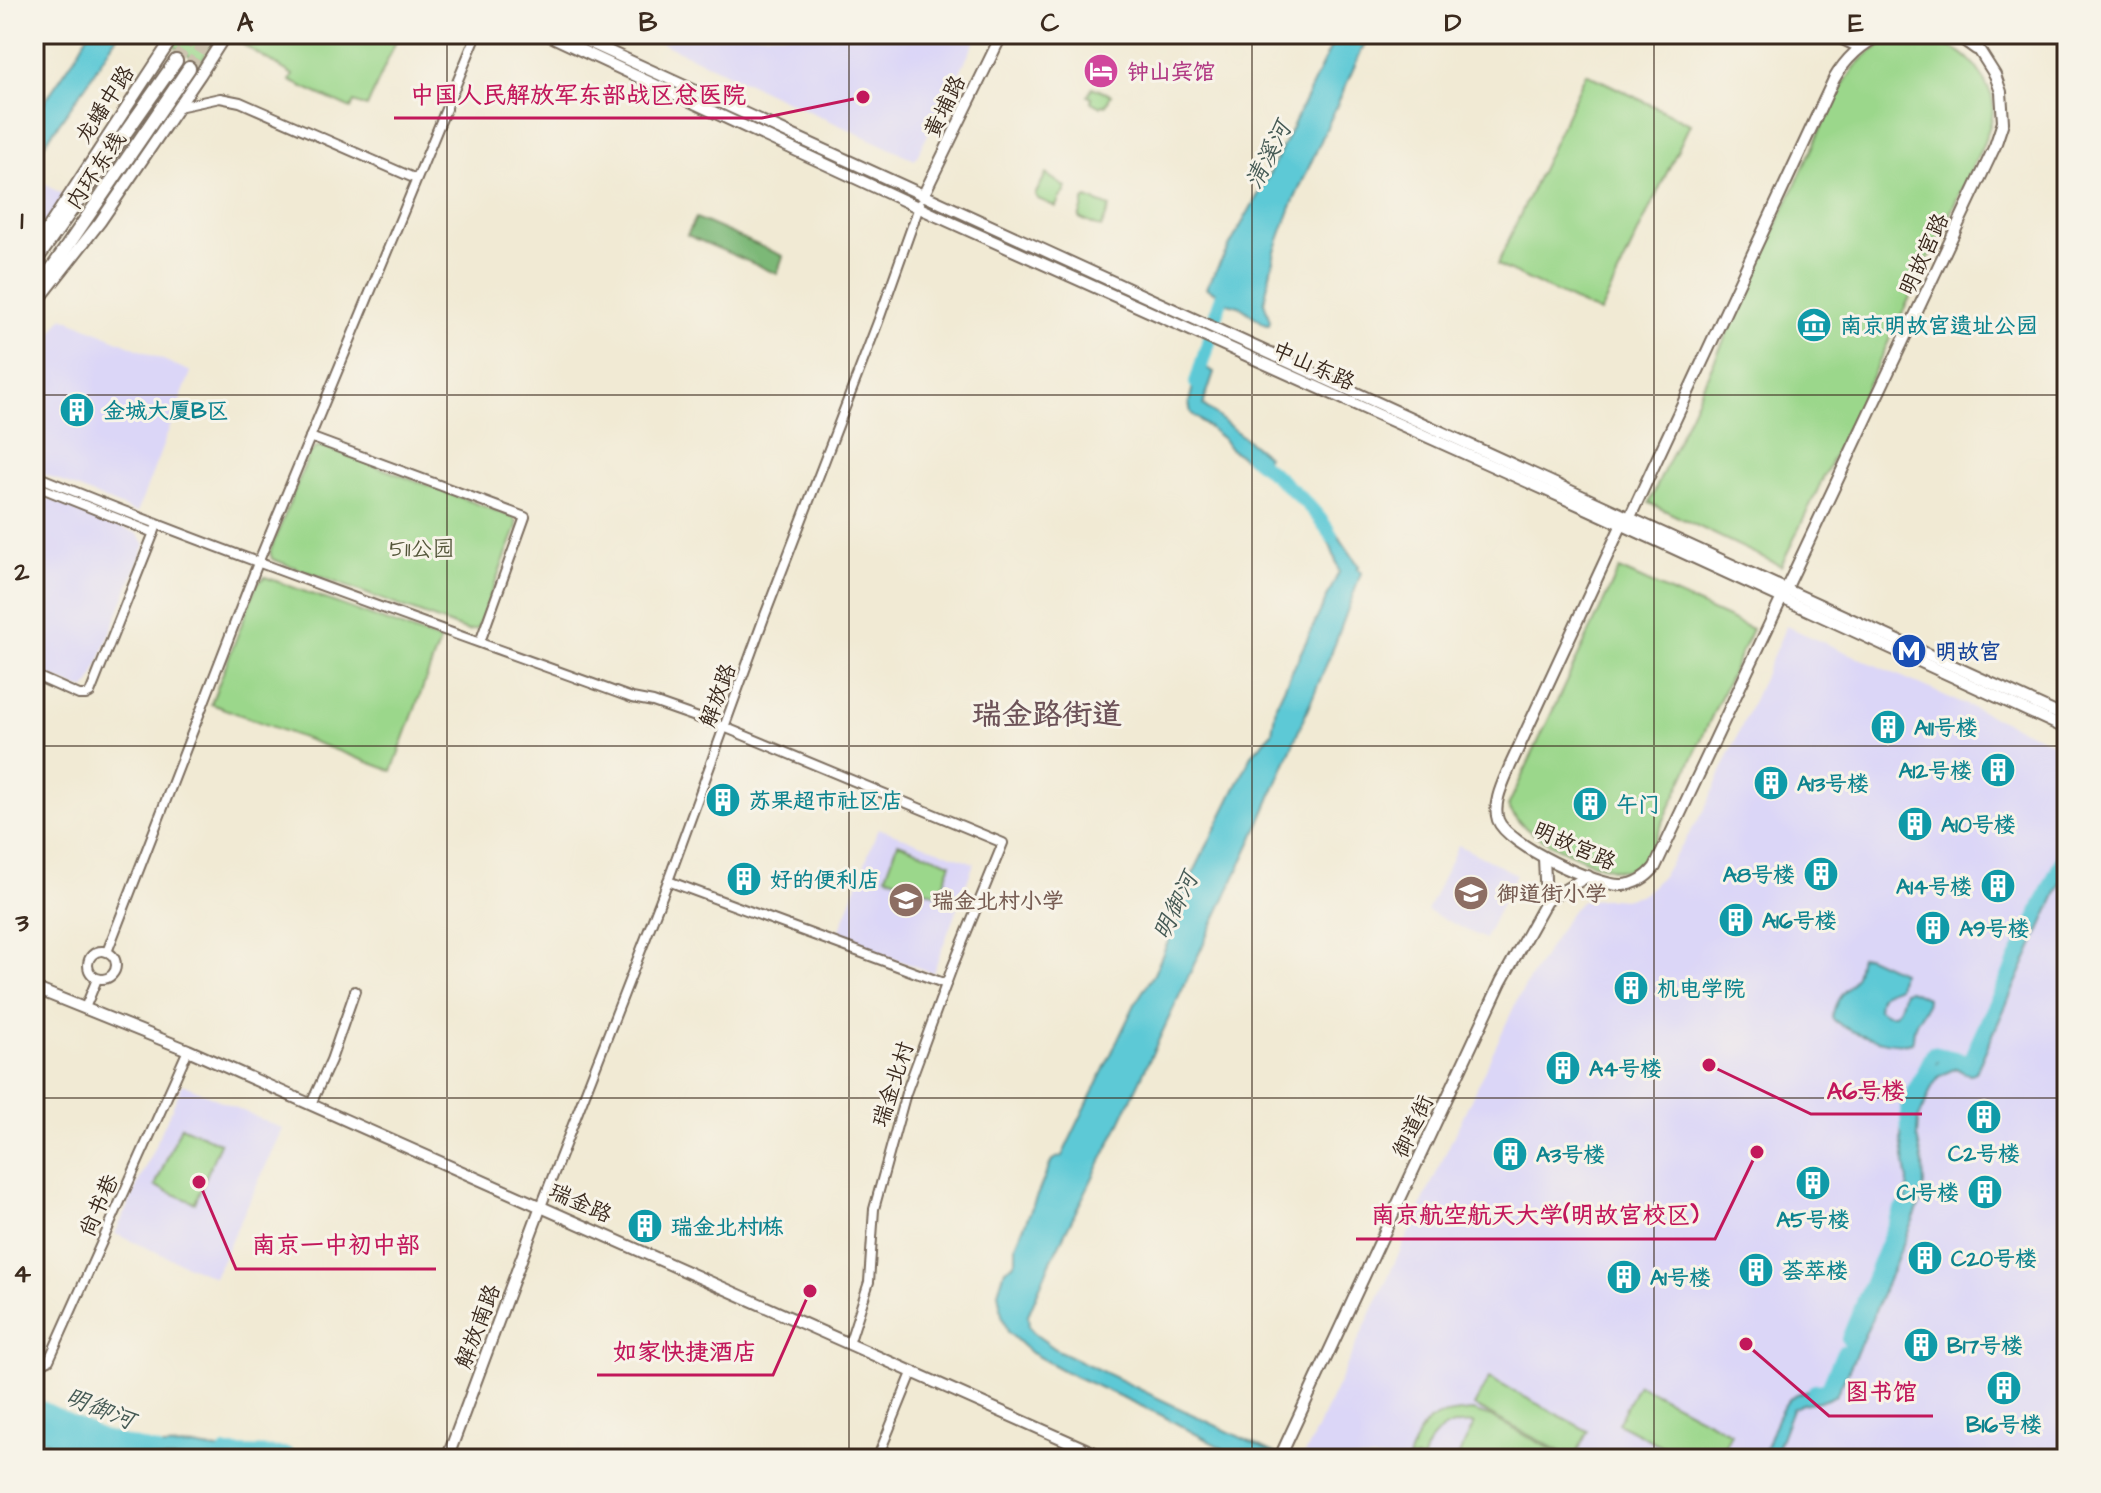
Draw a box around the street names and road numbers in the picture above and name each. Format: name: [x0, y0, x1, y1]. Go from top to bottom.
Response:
street label: 龙蟠中路: [68, 59, 142, 150]
street label: 黄埔路: [917, 70, 974, 143]
street label: 内环东线: [59, 126, 134, 216]
street label: 明故宫路: [1892, 208, 1957, 301]
street label: 中山东路: [1267, 334, 1360, 398]
street label: 解放路: [693, 659, 744, 732]
street label: 明故宫路: [1528, 814, 1621, 878]
street label: 瑞金北村: [865, 1038, 922, 1131]
street label: 御道街: [1385, 1090, 1441, 1163]
street label: 尚书巷: [72, 1169, 127, 1242]
street label: 瑞金路: [544, 1176, 617, 1231]
street label: 解放南路: [448, 1280, 509, 1373]

